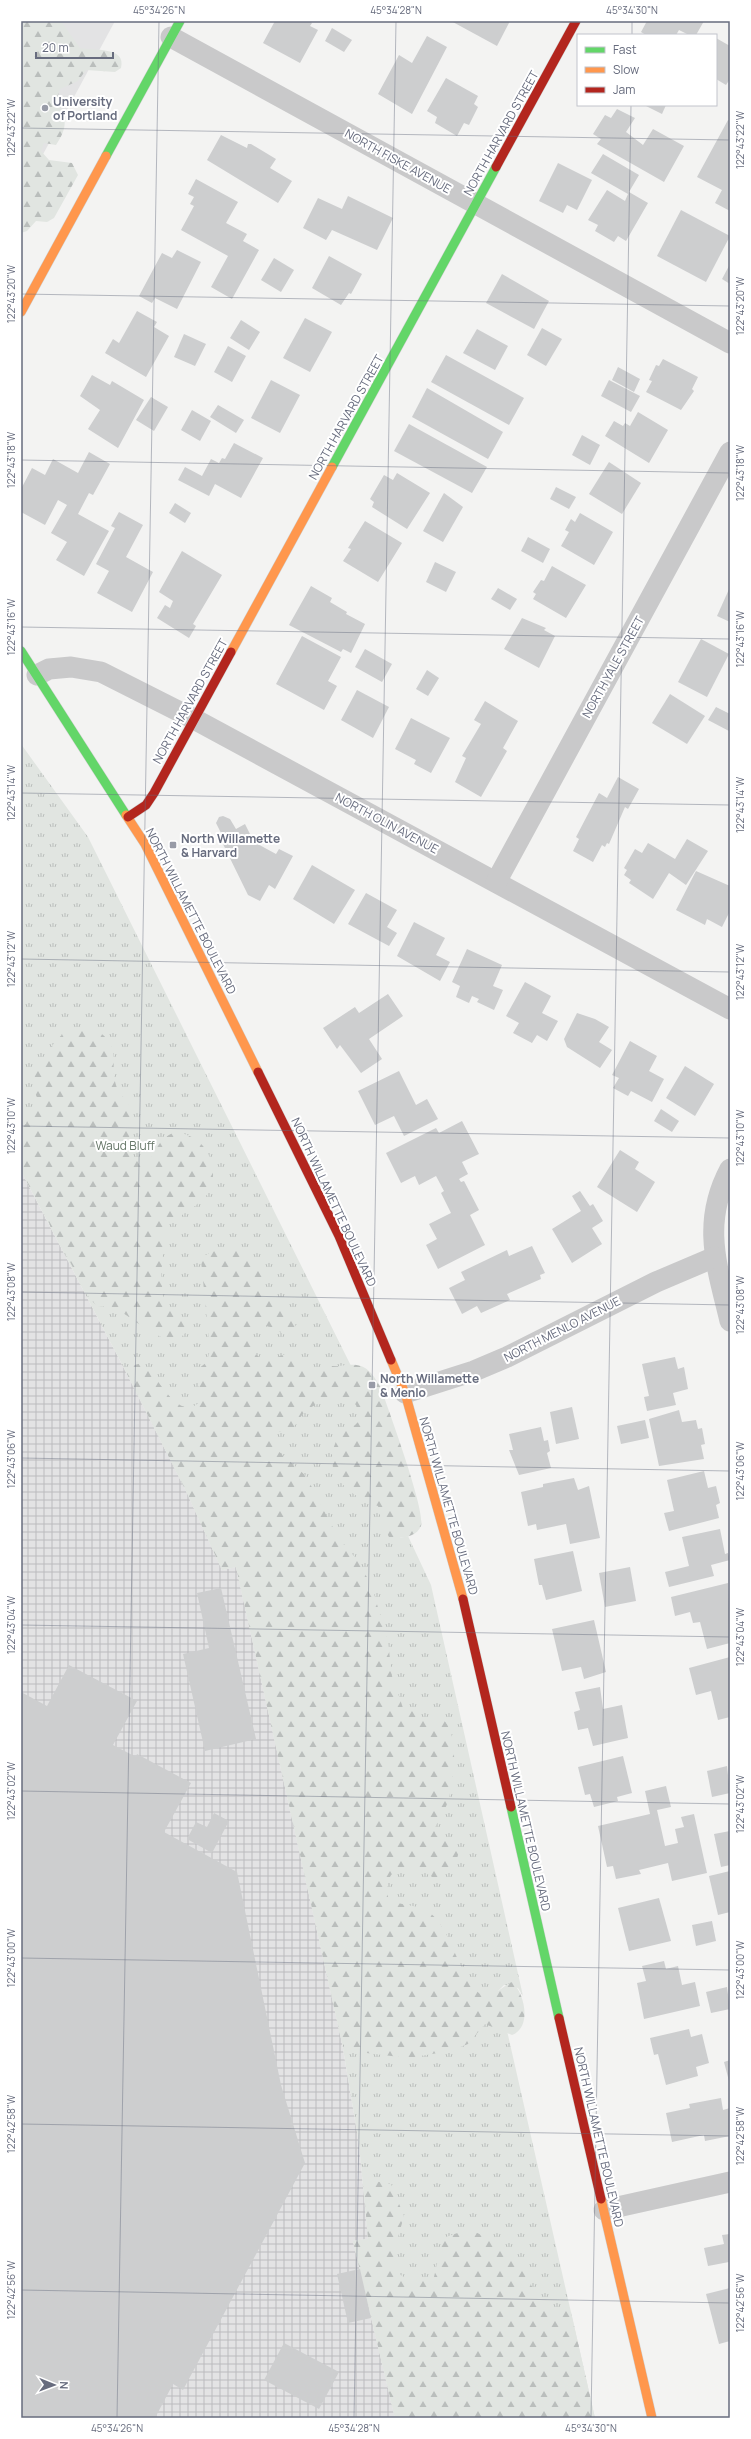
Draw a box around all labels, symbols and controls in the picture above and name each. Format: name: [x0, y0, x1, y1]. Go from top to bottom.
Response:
text: 45°34'26"N: [133, 3, 185, 17]
text: 45°34'28"N: [370, 3, 422, 17]
text: 45°34'30"N: [606, 3, 658, 17]
scale bar: [36, 34, 113, 60]
legend: [577, 34, 717, 106]
text: 20 m: [42, 39, 69, 56]
text: Fast: [613, 41, 637, 58]
text: Slow: [613, 61, 639, 78]
street label: NORTH HARVARD STREET: [459, 67, 543, 199]
text: Jam: [613, 81, 635, 98]
place label: University of Portland: [53, 93, 117, 124]
text: 122°43'22"W: [4, 98, 18, 157]
marker: University of Portland: [40, 103, 50, 113]
text: 122°43'22"W: [733, 110, 747, 169]
street label: NORTH FISKE AVENUE: [342, 125, 454, 197]
text: 122°43'20"W: [4, 264, 18, 323]
text: 122°43'20"W: [733, 276, 747, 335]
street label: NORTH HARVARD STREET: [304, 351, 388, 483]
text: 122°43'18"W: [4, 431, 18, 488]
text: 122°43'18"W: [733, 444, 747, 501]
text: 122°43'16"W: [4, 598, 18, 655]
text: 122°43'16"W: [733, 610, 747, 667]
street label: NORTH YALE STREET: [578, 612, 648, 721]
street label: NORTH HARVARD STREET: [148, 635, 232, 767]
text: 122°43'14"W: [4, 764, 18, 821]
text: 122°43'14"W: [733, 776, 747, 833]
street label: NORTH OLIN AVENUE: [332, 789, 442, 858]
street label: NORTH WILLAMETTE BOULEVARD: [142, 825, 240, 997]
place label: North Willamette & Harvard: [181, 830, 280, 861]
marker: North Willamette & Harvard: [168, 840, 178, 850]
text: 122°43'12"W: [4, 930, 18, 987]
text: 122°43'12"W: [733, 943, 747, 1000]
text: 122°43'10"W: [4, 1097, 18, 1154]
text: 122°43'10"W: [733, 1109, 747, 1166]
street label: NORTH WILLAMETTE BOULEVARD: [287, 1115, 381, 1289]
park label: Waud Bluff: [95, 1137, 155, 1154]
text: 122°43'08"W: [4, 1262, 18, 1321]
text: 122°43'08"W: [733, 1275, 747, 1334]
street label: NORTH MENLO AVENUE: [501, 1292, 623, 1366]
place label: North Willamette & Menlo: [380, 1370, 479, 1401]
marker: North Willamette & Menlo: [367, 1380, 377, 1390]
street label: NORTH WILLAMETTE BOULEVARD: [415, 1415, 483, 1597]
text: 122°43'06"W: [4, 1429, 18, 1488]
text: 122°43'06"W: [733, 1441, 747, 1500]
text: 122°43'04"W: [4, 1595, 18, 1654]
text: 122°43'04"W: [733, 1607, 747, 1666]
street label: NORTH WILLAMETTE BOULEVARD: [497, 1729, 555, 1913]
text: 122°43'02"W: [4, 1761, 18, 1820]
text: 122°43'02"W: [733, 1774, 747, 1833]
text: 122°43'00"W: [4, 1928, 18, 1987]
text: 122°43'00"W: [733, 1940, 747, 1999]
street label: NORTH WILLAMETTE BOULEVARD: [570, 2045, 628, 2229]
text: 122°42'58"W: [4, 2094, 18, 2153]
text: 122°42'58"W: [733, 2106, 747, 2165]
text: 122°42'56"W: [4, 2260, 18, 2319]
text: 122°42'56"W: [733, 2273, 747, 2332]
north arrow: [34, 2365, 74, 2405]
text: N: [57, 2381, 72, 2389]
text: 45°34'26"N: [91, 2421, 143, 2435]
text: 45°34'28"N: [328, 2421, 380, 2435]
text: 45°34'30"N: [565, 2421, 617, 2435]

